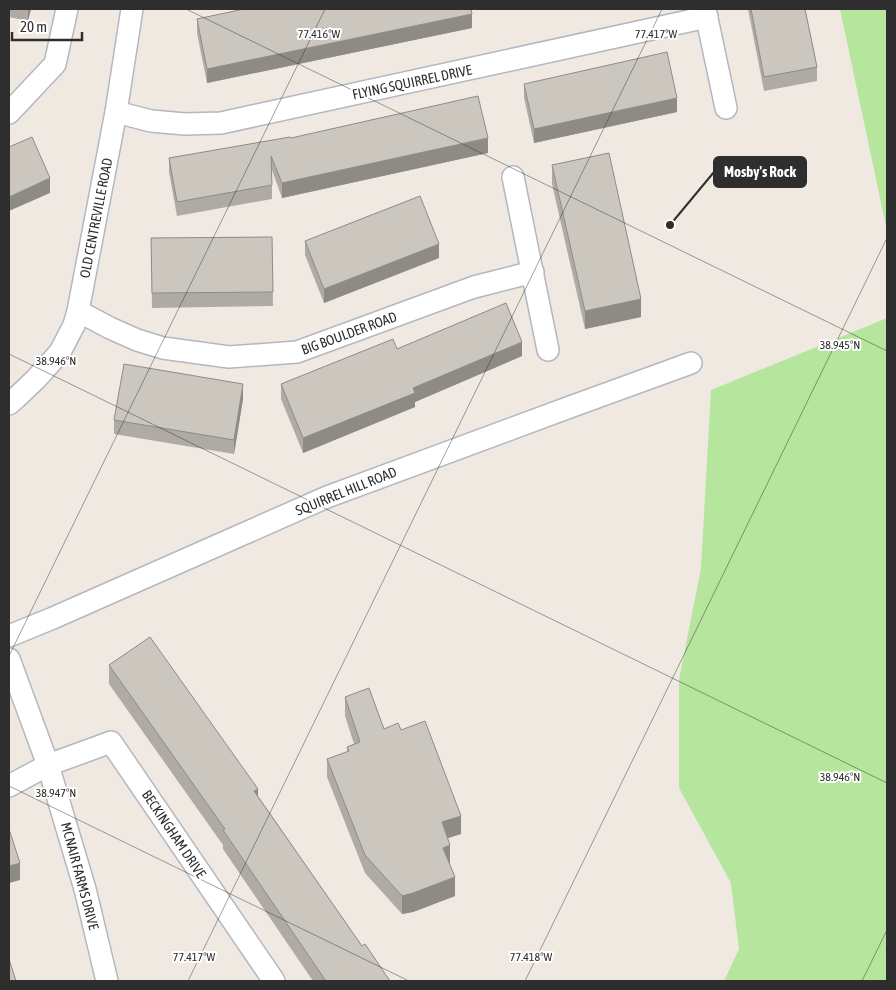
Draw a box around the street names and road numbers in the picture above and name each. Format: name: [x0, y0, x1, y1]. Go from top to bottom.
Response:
street label: FLYING SQUIRREL DRIVE: [351, 61, 473, 102]
street label: OLD CENTREVILLE ROAD: [77, 157, 116, 279]
street label: BIG BOULDER ROAD: [299, 308, 399, 358]
street label: SQUIRREL HILL ROAD: [293, 463, 399, 519]
street label: BECKINGHAM DRIVE: [139, 787, 209, 881]
street label: MCNAIR FARMS DRIVE: [58, 820, 102, 932]

